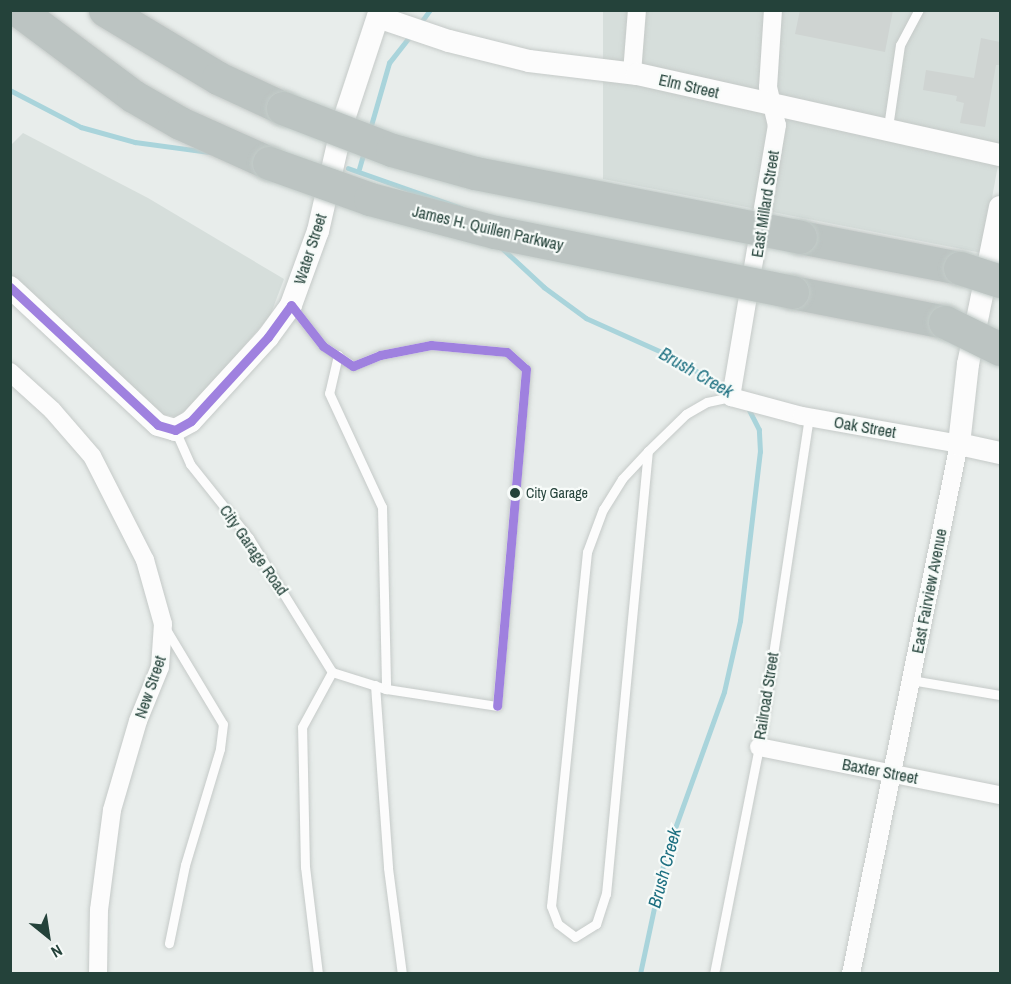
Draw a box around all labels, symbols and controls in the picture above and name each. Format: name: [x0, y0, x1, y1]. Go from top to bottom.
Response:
street label: Elm Street: [657, 70, 721, 102]
street label: East Millard Street: [747, 149, 783, 259]
street label: James H. Quillen Parkway: [411, 201, 565, 255]
street label: Water Street: [290, 211, 330, 287]
water label: Brush Creek: [655, 343, 737, 403]
street label: Oak Street: [832, 412, 898, 442]
place label: City Garage: [526, 485, 588, 501]
marker: City Garage: [509, 487, 521, 499]
street label: City Garage Road: [216, 501, 292, 599]
street label: East Fairview Avenue: [907, 527, 951, 655]
street label: Railroad Street: [750, 651, 782, 741]
street label: New Street: [130, 653, 170, 721]
street label: Baxter Street: [841, 754, 919, 788]
water label: Brush Creek: [644, 826, 686, 910]
north arrow: [18, 906, 78, 966]
text: N: [47, 940, 67, 963]

